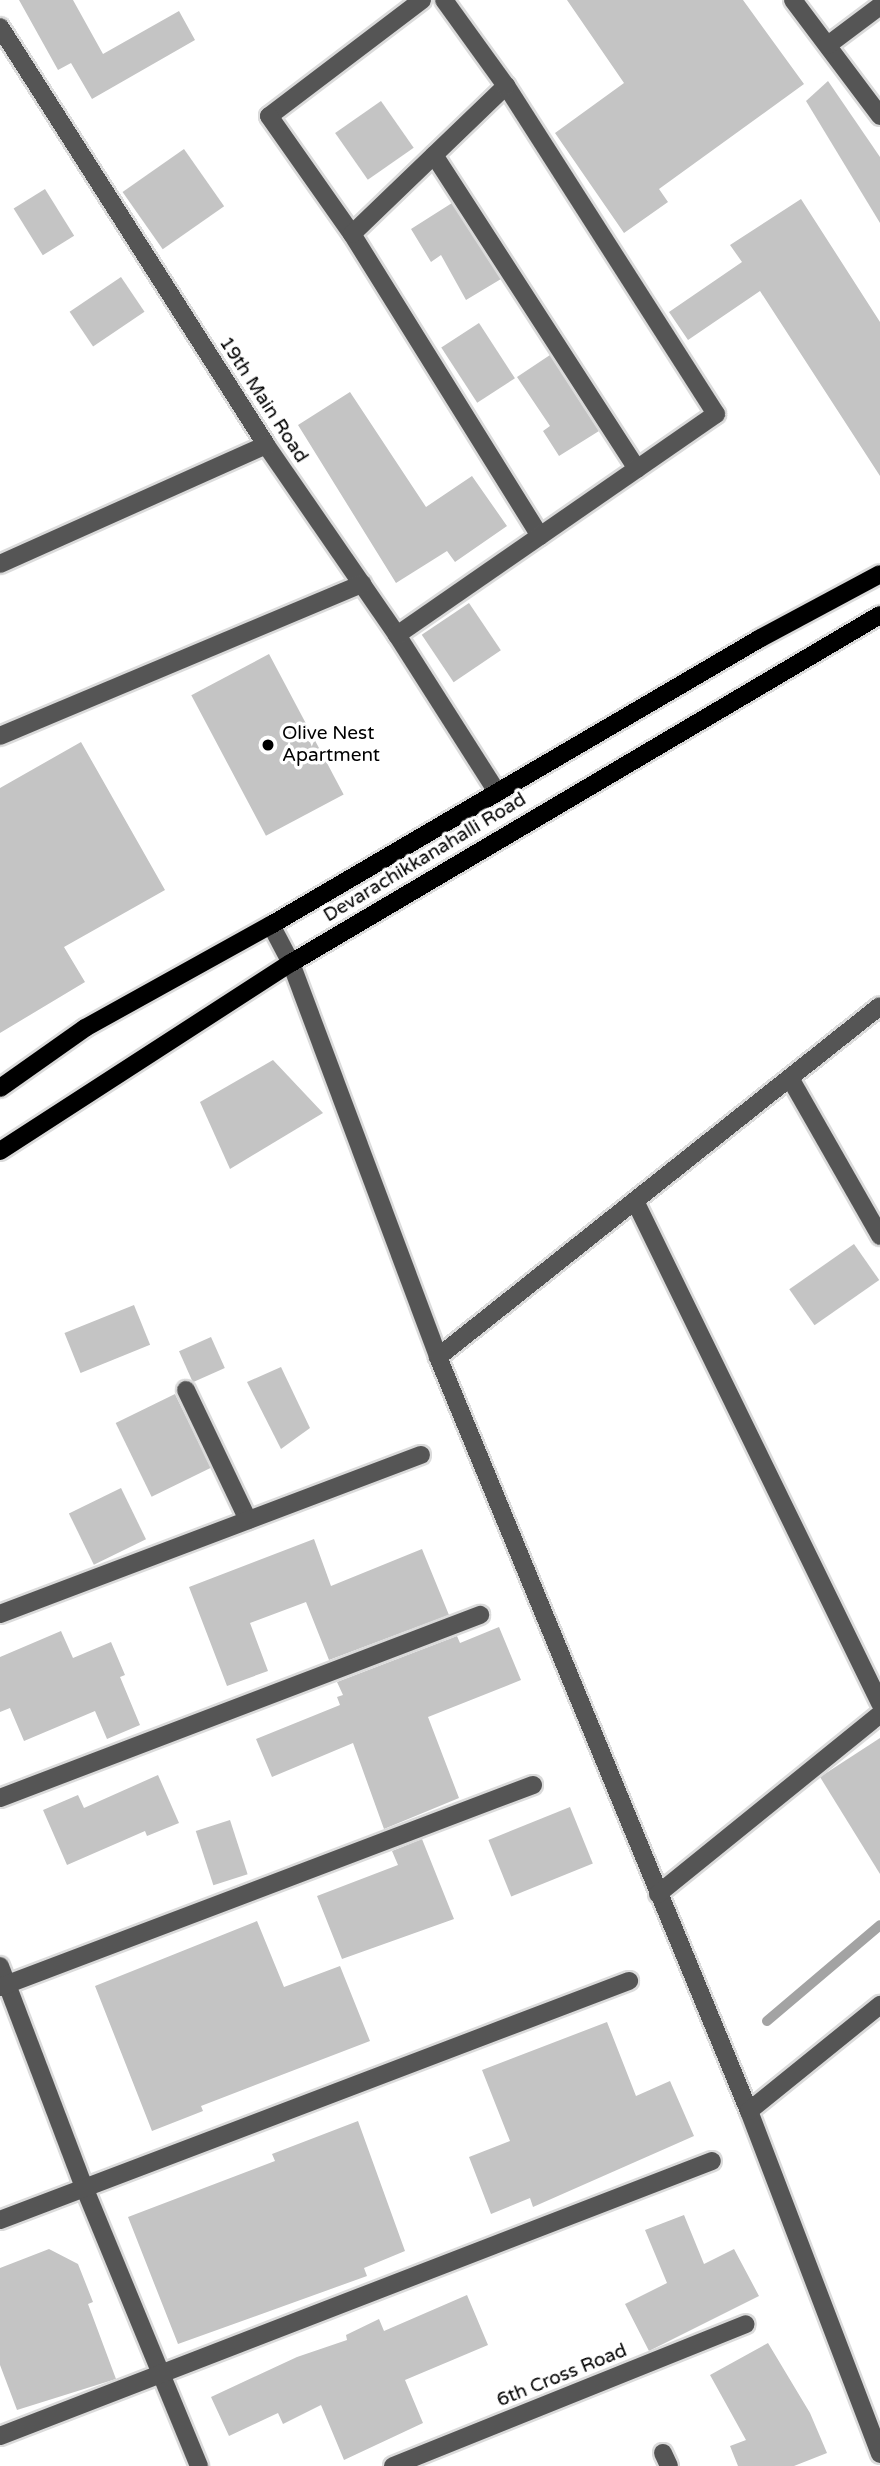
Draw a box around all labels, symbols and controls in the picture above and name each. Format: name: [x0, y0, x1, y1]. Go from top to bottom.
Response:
street label: 19th Main Road: [214, 333, 312, 467]
place label: Olive Nest Apartment: [282, 723, 380, 767]
marker: Olive Nest Apartment: [260, 737, 276, 753]
street label: Devarachikkanahalli Road: [320, 788, 530, 928]
street label: 6th Cross Road: [494, 2340, 630, 2412]

